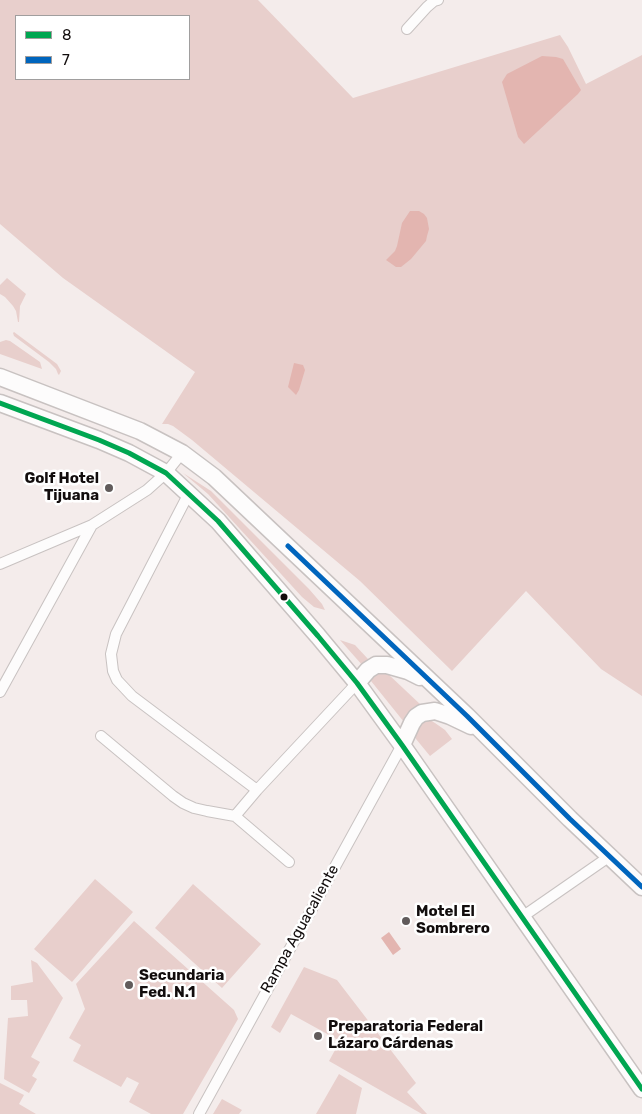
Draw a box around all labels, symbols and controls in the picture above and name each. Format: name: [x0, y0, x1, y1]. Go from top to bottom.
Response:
legend: [15, 15, 190, 80]
text: 8: [62, 26, 72, 44]
text: 7: [62, 51, 70, 69]
place label: Golf Hotel Tijuana: [24, 470, 99, 505]
marker: Golf Hotel Tijuana: [103, 482, 115, 494]
unlabelled marker: [279, 592, 289, 602]
street label: Rampa Aguacaliente: [257, 862, 343, 996]
place label: Motel El Sombrero: [416, 903, 490, 938]
marker: Motel El Sombrero: [400, 915, 412, 927]
place label: Secundaria Fed. N.1: [139, 967, 224, 1002]
marker: Secundaria Fed. N.1: [123, 979, 135, 991]
place label: Preparatoria Federal Lázaro Cárdenas: [328, 1018, 483, 1053]
marker: Preparatoria Federal Lázaro Cárdenas: [312, 1030, 324, 1042]

